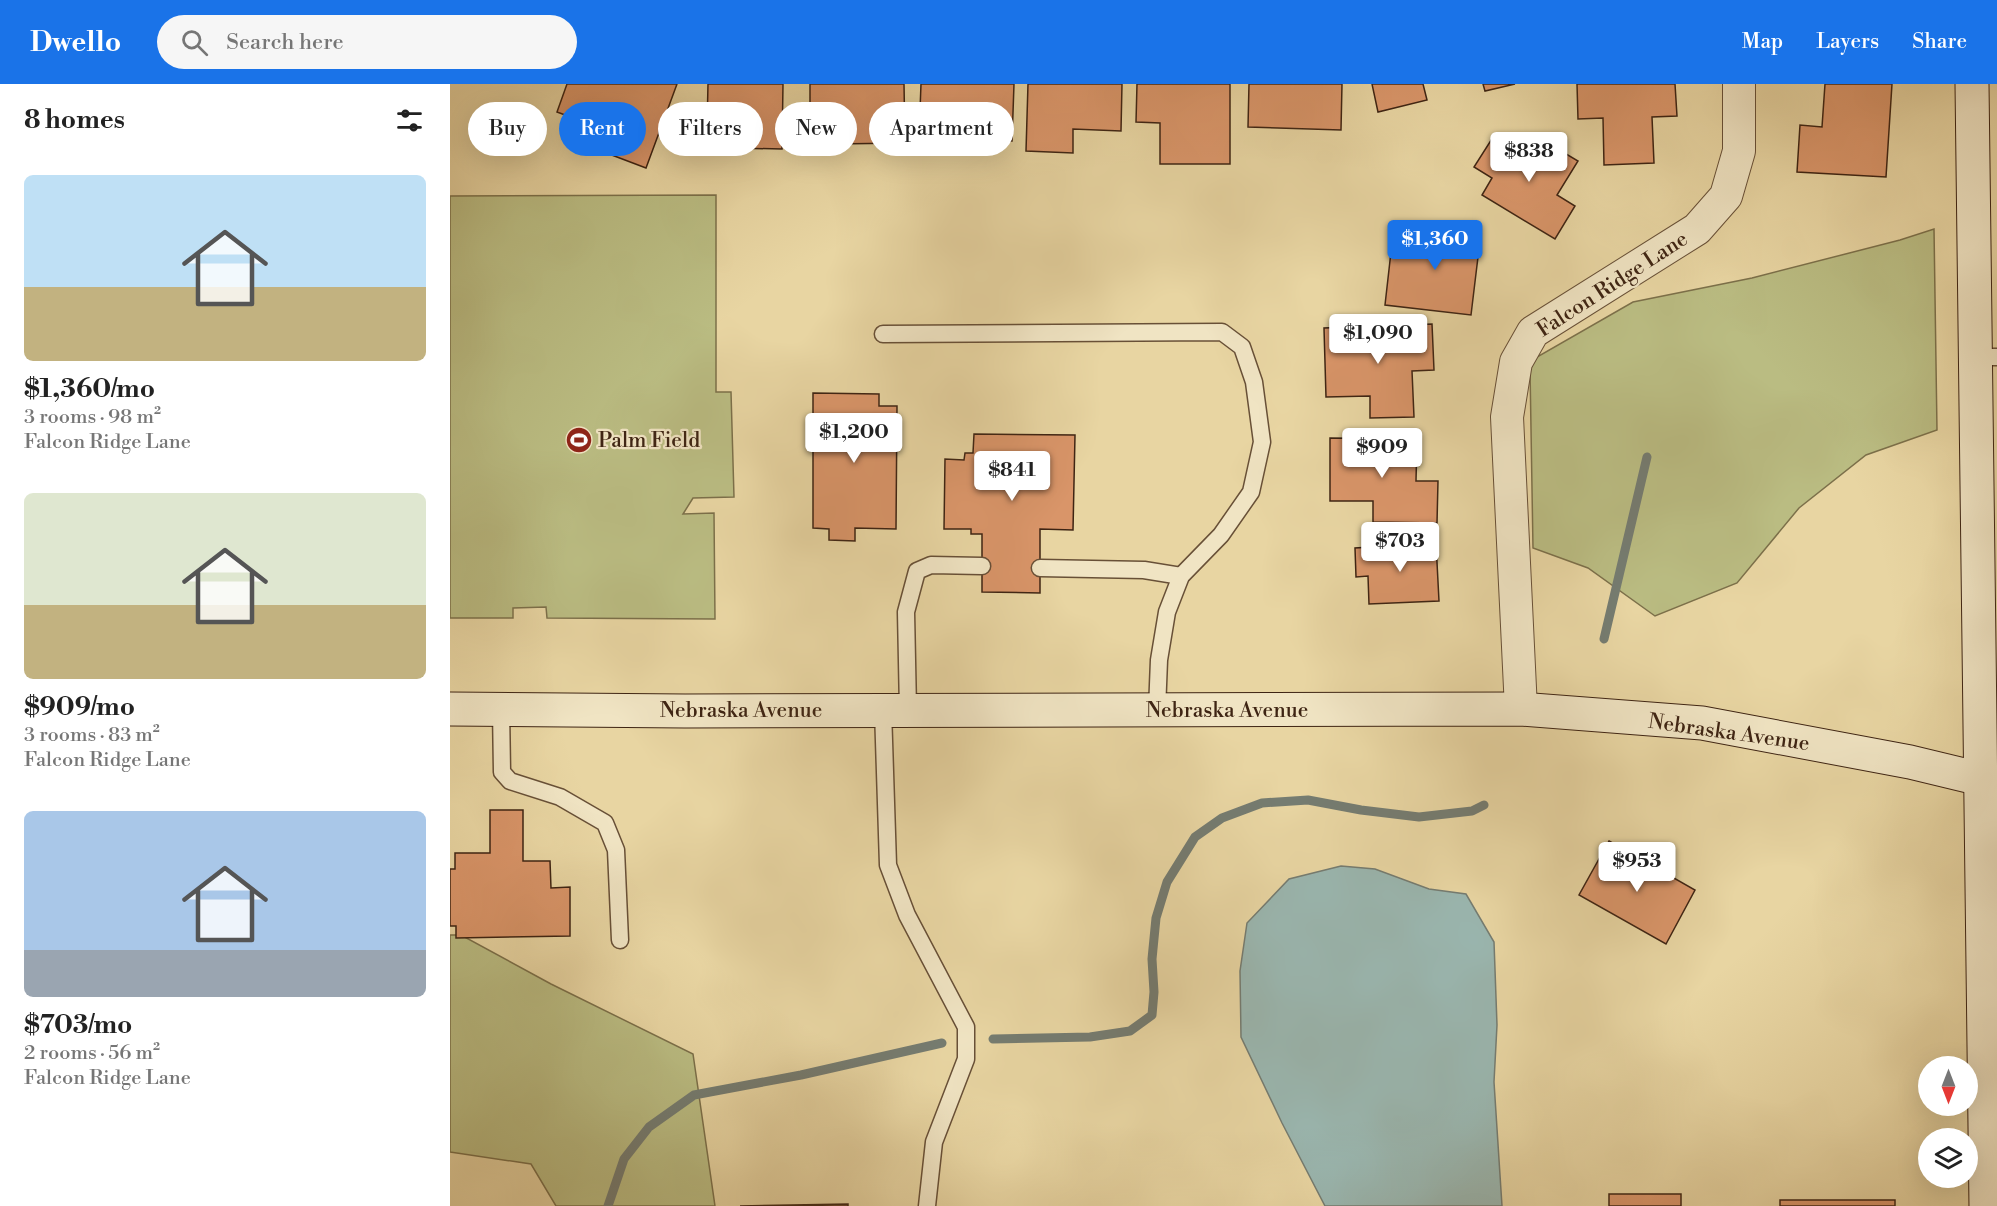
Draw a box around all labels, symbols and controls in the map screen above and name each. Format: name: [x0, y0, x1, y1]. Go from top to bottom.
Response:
search box: [157, 15, 577, 69]
text: Dwello: [30, 25, 121, 60]
icon: search: [178, 26, 211, 59]
text: Search here: [226, 29, 344, 56]
text: Map: [1742, 29, 1783, 55]
text: Layers: [1816, 29, 1879, 55]
text: Share: [1912, 29, 1967, 55]
chip: Buy: [468, 102, 547, 156]
chip: Rent: [559, 102, 646, 156]
chip: Filters: [658, 102, 763, 156]
chip: New: [775, 102, 857, 156]
chip: Apartment: [869, 102, 1014, 156]
text: 8 homes: [24, 104, 125, 136]
icon: filters: [393, 104, 426, 137]
pin: $838: [1493, 132, 1565, 183]
text: $838: [1504, 139, 1554, 164]
icon: home: [171, 214, 279, 322]
pin: $1,360: [1386, 220, 1484, 271]
street label: Falcon Ridge Lane: [1532, 226, 1693, 343]
text: $1,360: [1401, 227, 1469, 252]
pin: $1,090: [1329, 314, 1427, 365]
text: $1,090: [1343, 321, 1413, 346]
text: $1,360/mo: [24, 373, 155, 405]
text: 3 rooms · 98 m²: [24, 405, 161, 430]
pin: $1,200: [805, 413, 903, 464]
text: $1,200: [819, 420, 889, 445]
sports icon: Palm Field: [564, 425, 594, 455]
place label: Palm Field: [598, 428, 700, 454]
pin: $909: [1346, 428, 1418, 479]
text: Falcon Ridge Lane: [24, 430, 191, 455]
text: $909: [1356, 435, 1408, 460]
pin: $841: [976, 451, 1048, 502]
text: $841: [988, 458, 1036, 483]
pin: $703: [1364, 522, 1436, 573]
text: $703: [1375, 529, 1425, 554]
icon: home: [171, 532, 279, 640]
text: $909/mo: [24, 691, 135, 723]
street label: Nebraska Avenue: [660, 698, 822, 724]
street label: Nebraska Avenue: [1146, 698, 1308, 724]
street label: Nebraska Avenue: [1647, 709, 1811, 757]
text: 3 rooms · 83 m²: [24, 723, 160, 748]
text: Falcon Ridge Lane: [24, 748, 191, 773]
pin: $953: [1601, 842, 1673, 893]
text: $953: [1613, 849, 1661, 874]
icon: home: [171, 850, 279, 958]
text: $703/mo: [24, 1009, 132, 1041]
text: 2 rooms · 56 m²: [24, 1041, 160, 1066]
north arrow: [1918, 1056, 1978, 1116]
map controls: [1918, 1056, 1978, 1188]
text: Falcon Ridge Lane: [24, 1066, 191, 1091]
button: layers: [1918, 1128, 1978, 1188]

